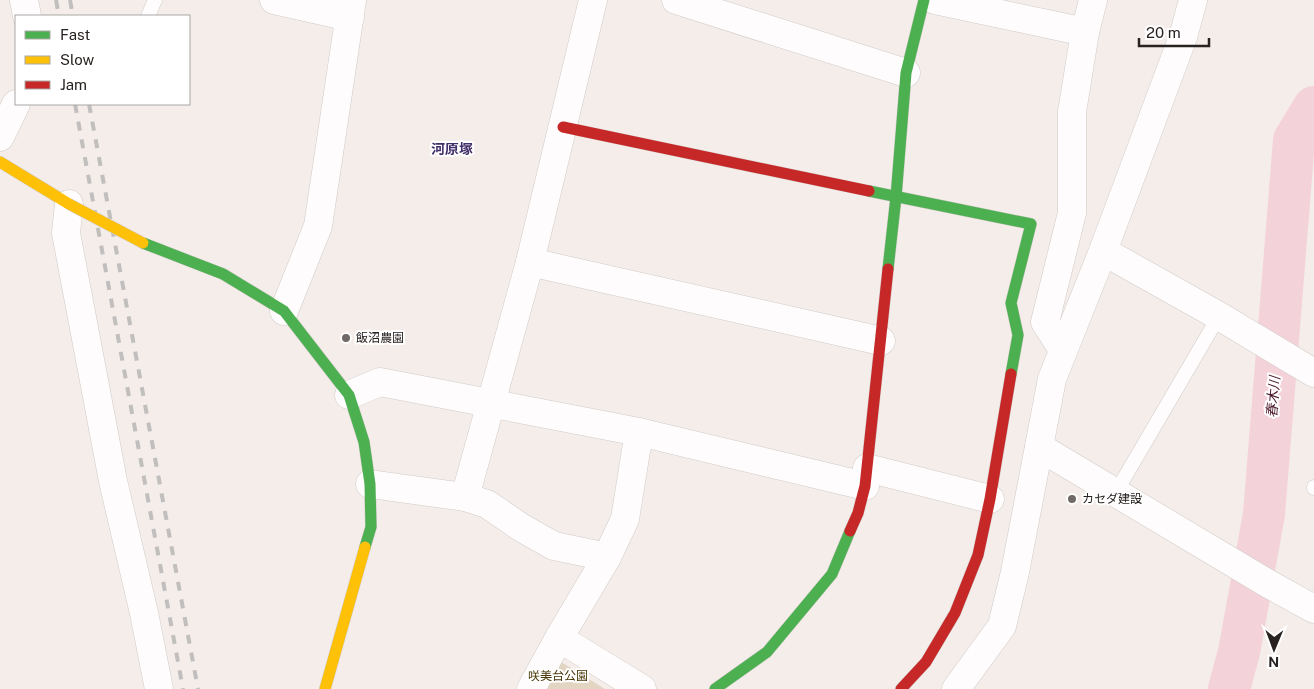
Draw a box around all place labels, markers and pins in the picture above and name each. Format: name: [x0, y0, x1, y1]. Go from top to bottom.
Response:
place label: 飯沼農園: [356, 331, 404, 345]
marker: 飯沼農園: [340, 332, 352, 344]
place label: カセダ建設: [1082, 492, 1142, 506]
marker: カセダ建設: [1066, 493, 1078, 505]

